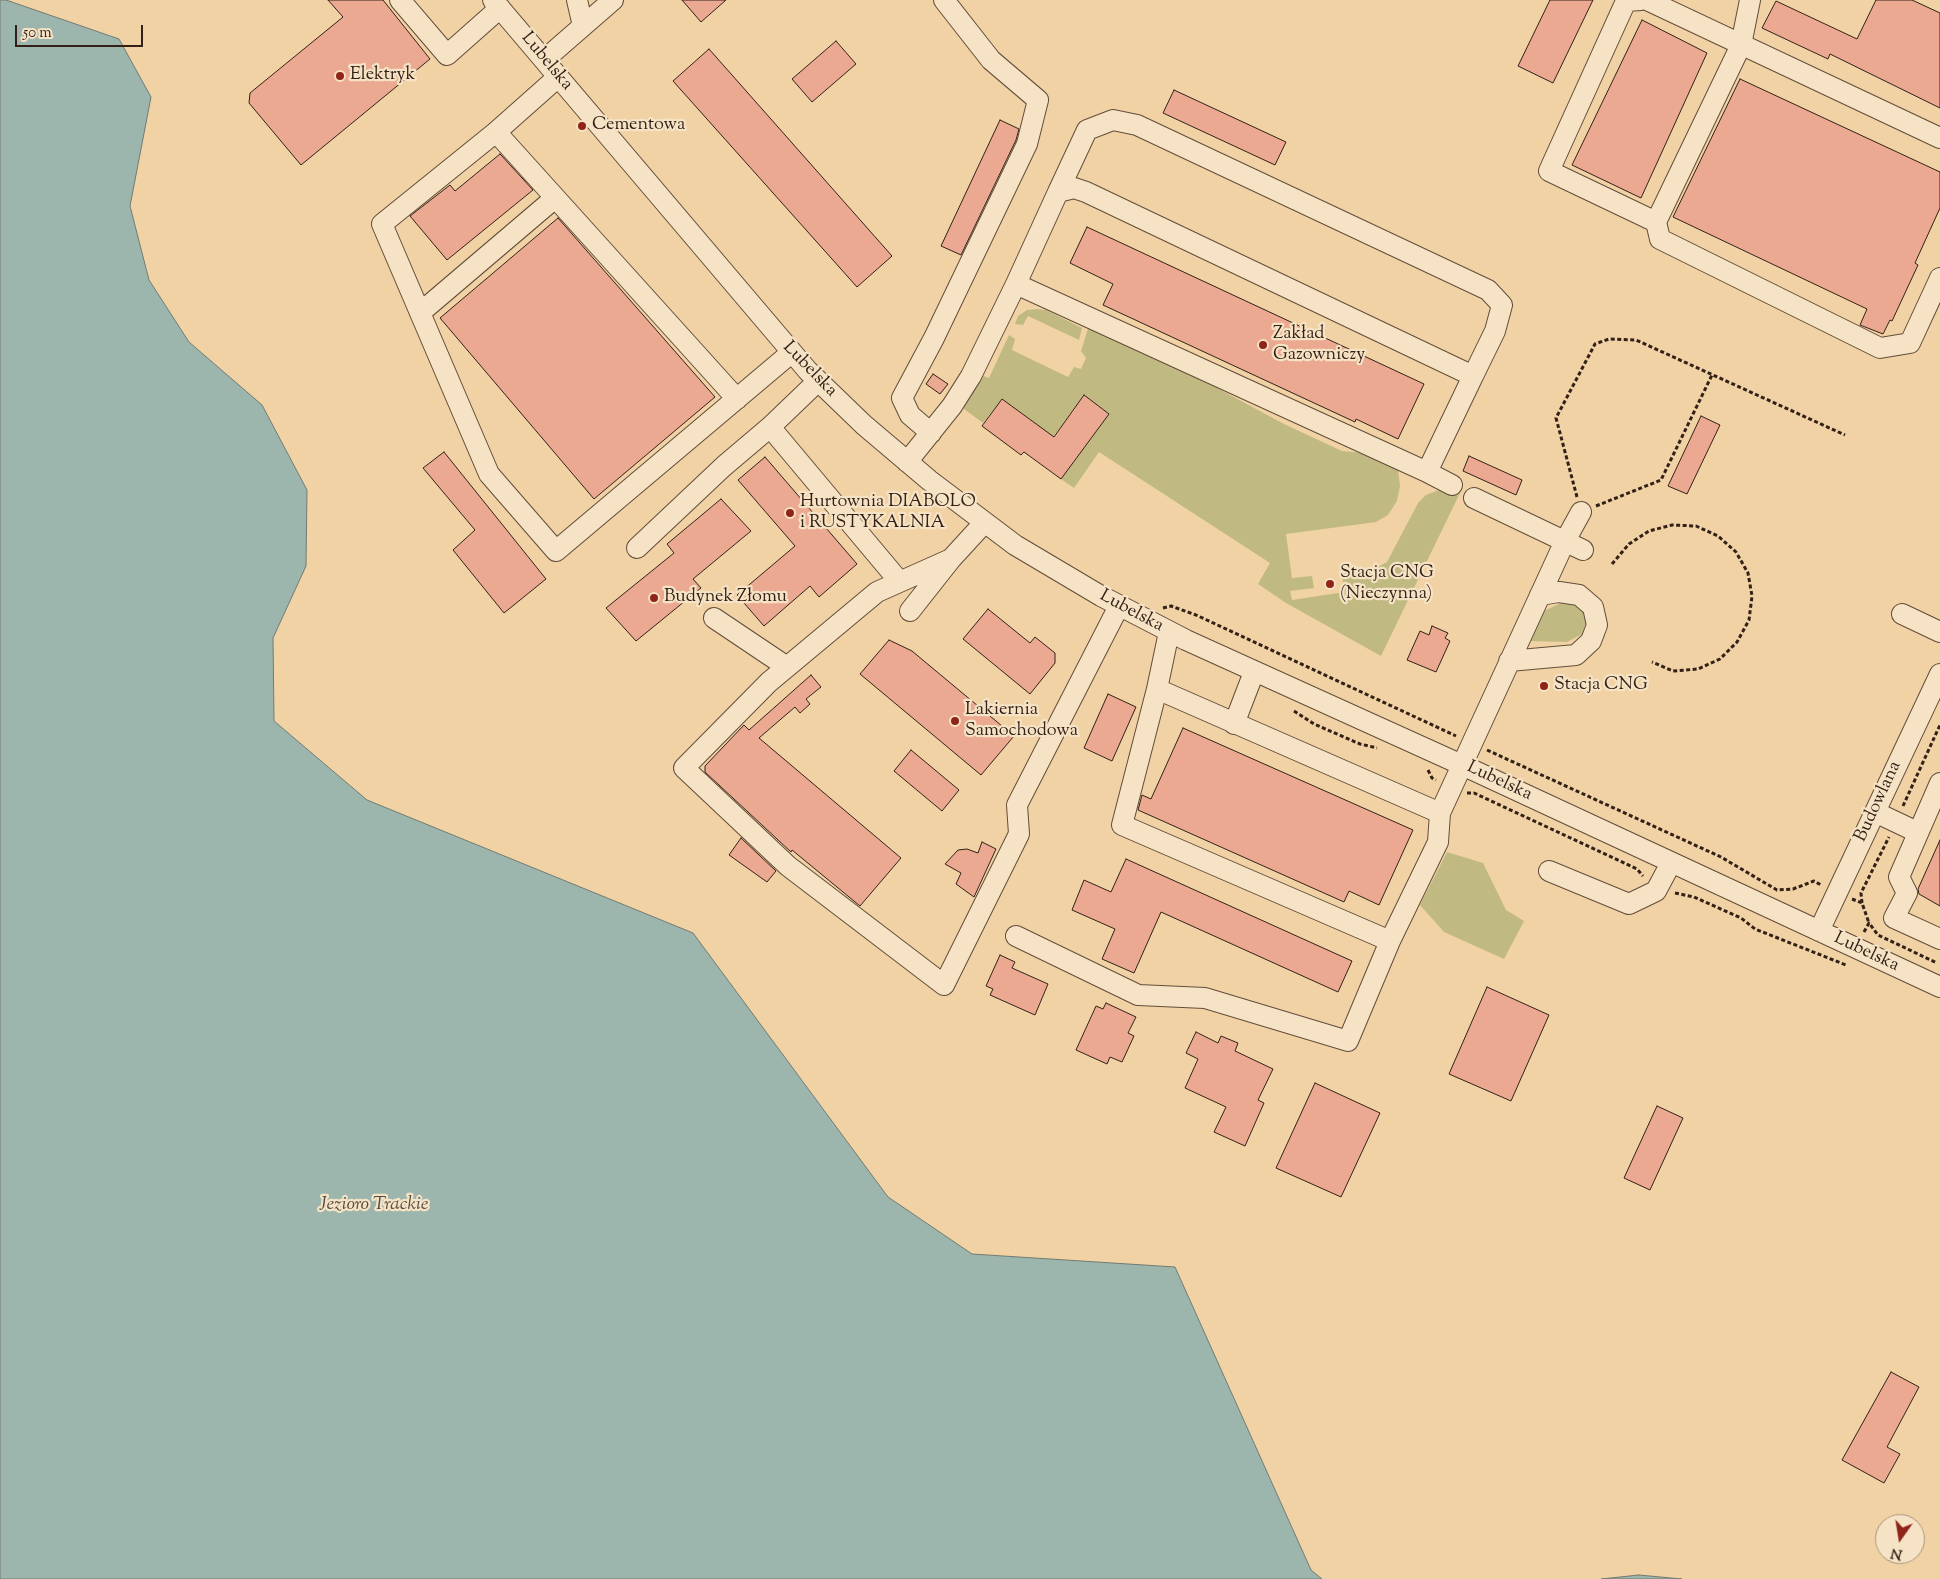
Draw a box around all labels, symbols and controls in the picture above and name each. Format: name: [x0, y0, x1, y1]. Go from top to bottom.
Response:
scale bar: [18, 15, 145, 47]
text: 50 m: [23, 23, 52, 44]
street label: Lubelska: [515, 28, 577, 96]
place label: Elektryk: [350, 65, 415, 87]
marker: Elektryk: [334, 70, 346, 82]
place label: Cementowa: [592, 115, 685, 137]
marker: Cementowa: [576, 120, 588, 132]
place label: Zakład Gazowniczy: [1273, 324, 1365, 366]
street label: Lubelska: [777, 338, 841, 402]
marker: Zakład Gazowniczy: [1257, 339, 1269, 351]
place label: Hurtownia DIABOLO i RUSTYKALNIA: [800, 492, 976, 534]
marker: Hurtownia DIABOLO i RUSTYKALNIA: [784, 507, 796, 519]
place label: Stacja CNG (Nieczynna): [1340, 563, 1434, 606]
marker: Stacja CNG (Nieczynna): [1324, 578, 1336, 590]
street label: Lubelska: [1095, 586, 1167, 638]
place label: Budynek Złomu: [664, 587, 787, 609]
marker: Budynek Złomu: [648, 592, 660, 604]
place label: Stacja CNG: [1554, 675, 1648, 697]
marker: Stacja CNG: [1538, 680, 1550, 692]
place label: Lakiernia Samochodowa: [965, 700, 1078, 742]
marker: Lakiernia Samochodowa: [949, 715, 961, 727]
street label: Lubelska: [1463, 758, 1535, 806]
street label: Budowlana: [1851, 758, 1907, 846]
street label: Lubelska: [1830, 929, 1902, 977]
water label: Jezioro Trackie: [320, 1195, 428, 1217]
north arrow: [1875, 1514, 1925, 1564]
text: N: [1889, 1542, 1905, 1564]

